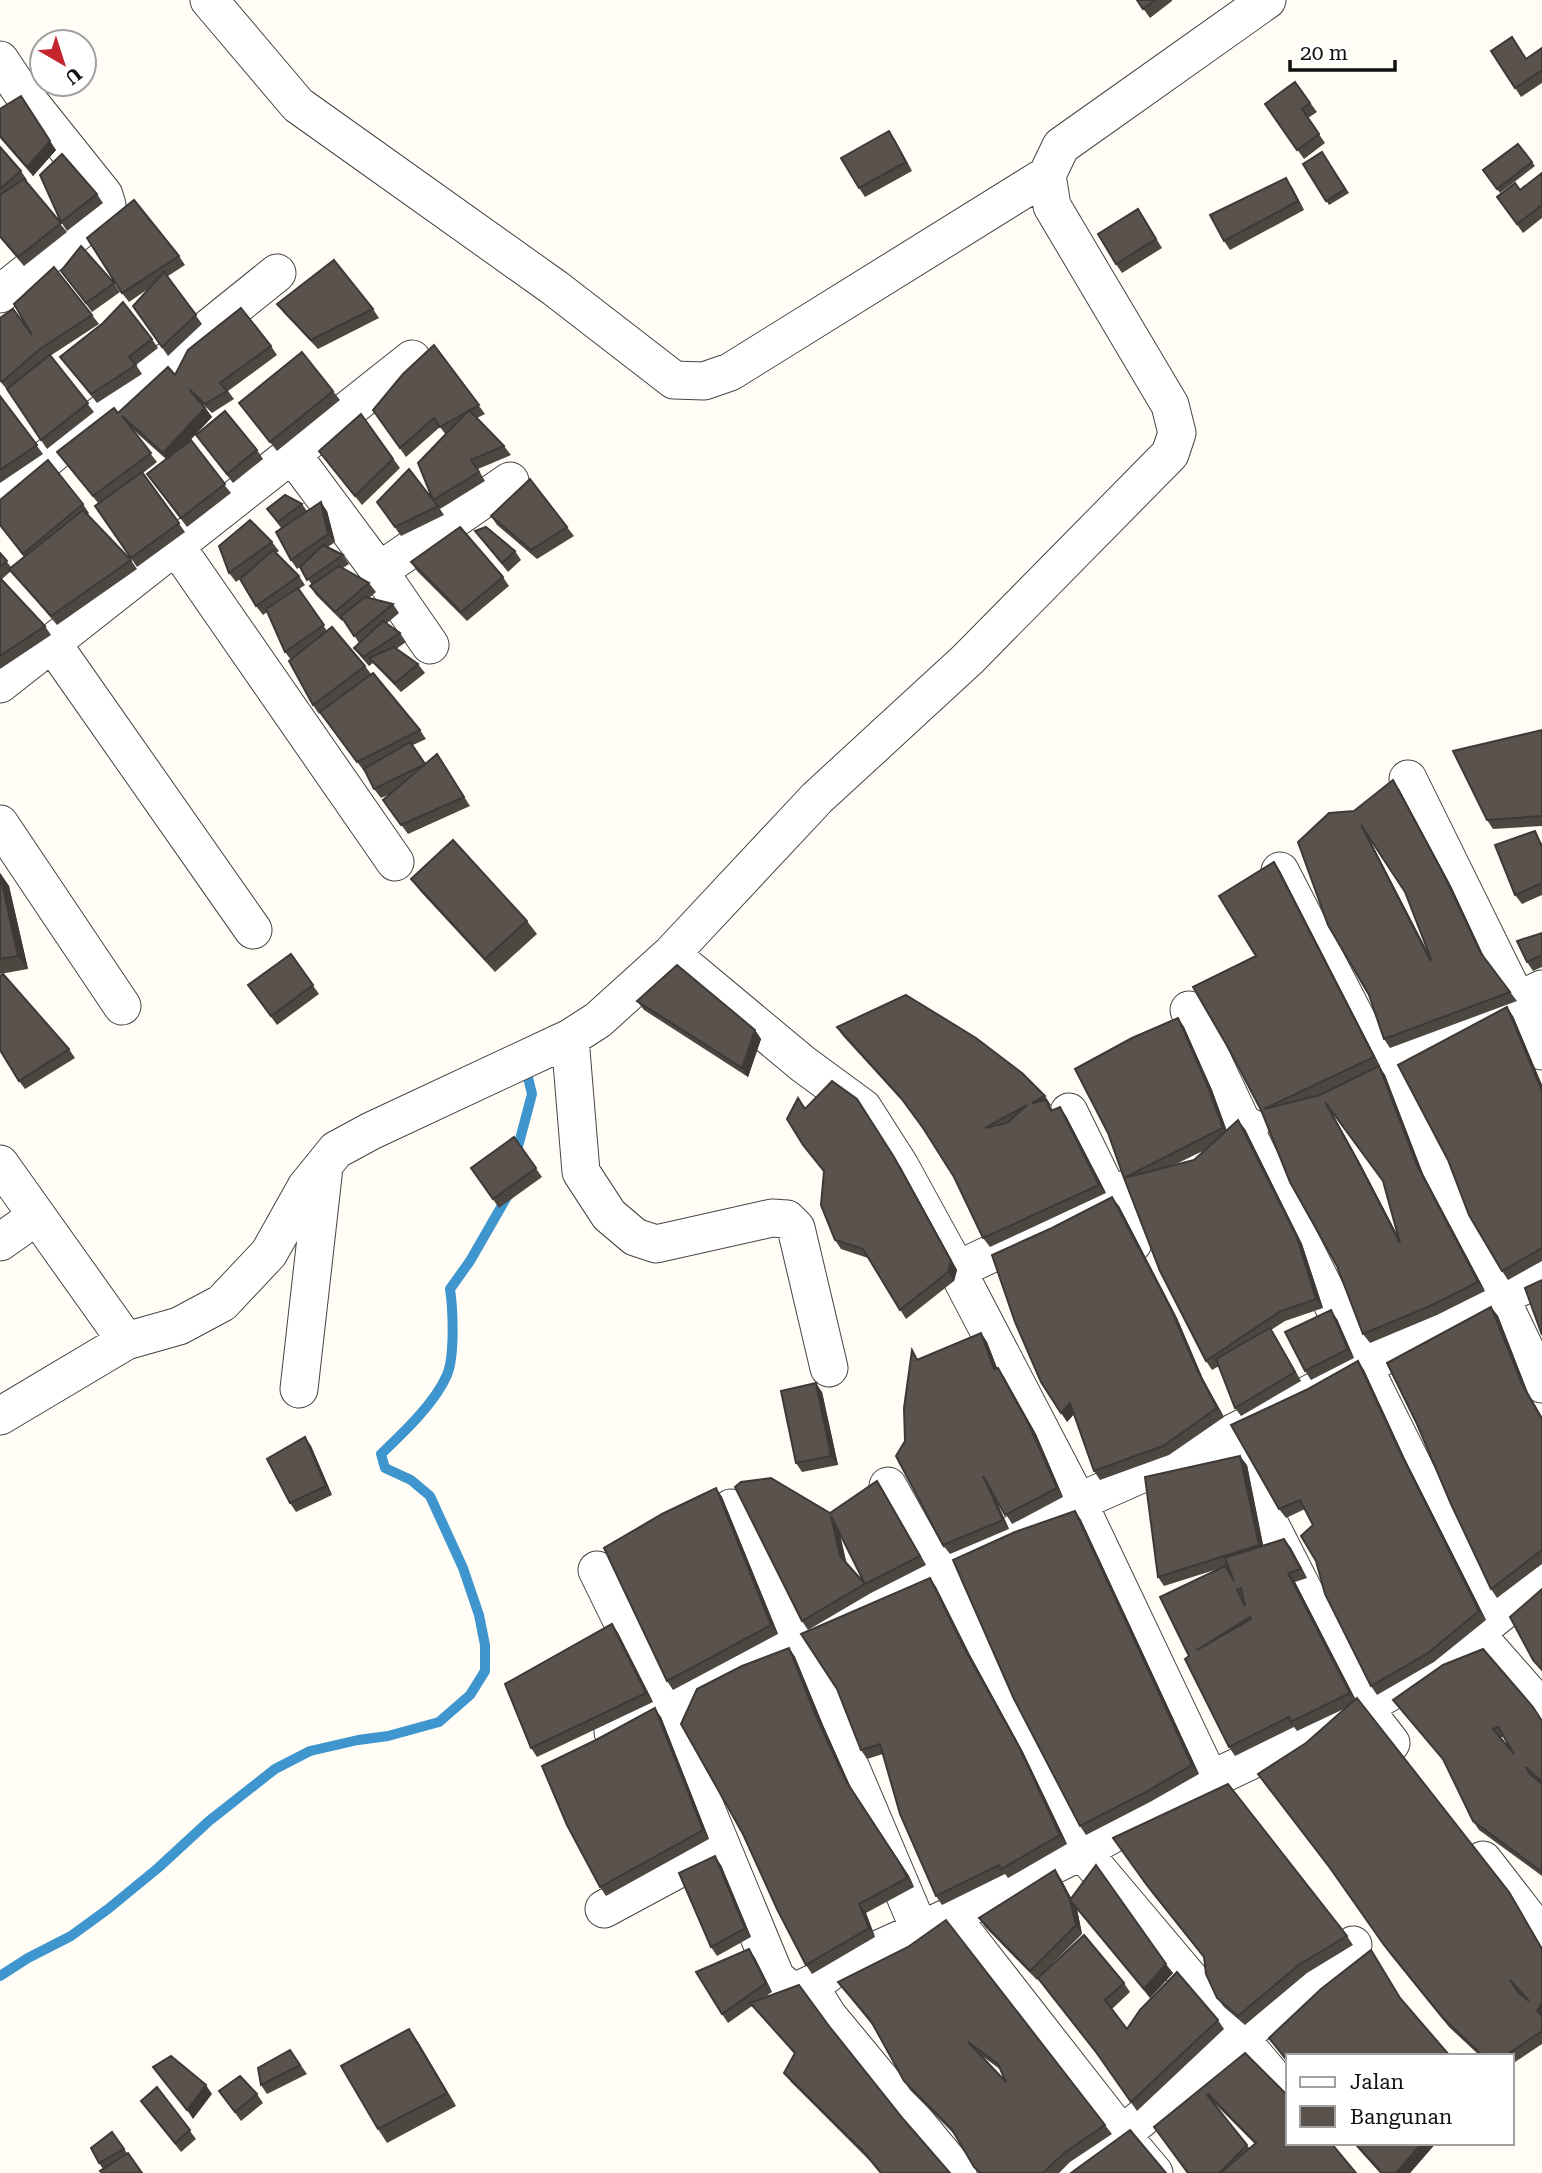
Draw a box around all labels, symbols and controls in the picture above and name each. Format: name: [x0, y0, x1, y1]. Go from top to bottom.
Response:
north arrow: [28, 28, 98, 98]
scale bar: [1290, 28, 1395, 72]
text: 20 m: [1300, 41, 1348, 65]
text: U: [60, 62, 86, 90]
legend: [1286, 2054, 1514, 2145]
text: Jalan: [1350, 2070, 1405, 2094]
text: Bangunan: [1350, 2105, 1453, 2129]

